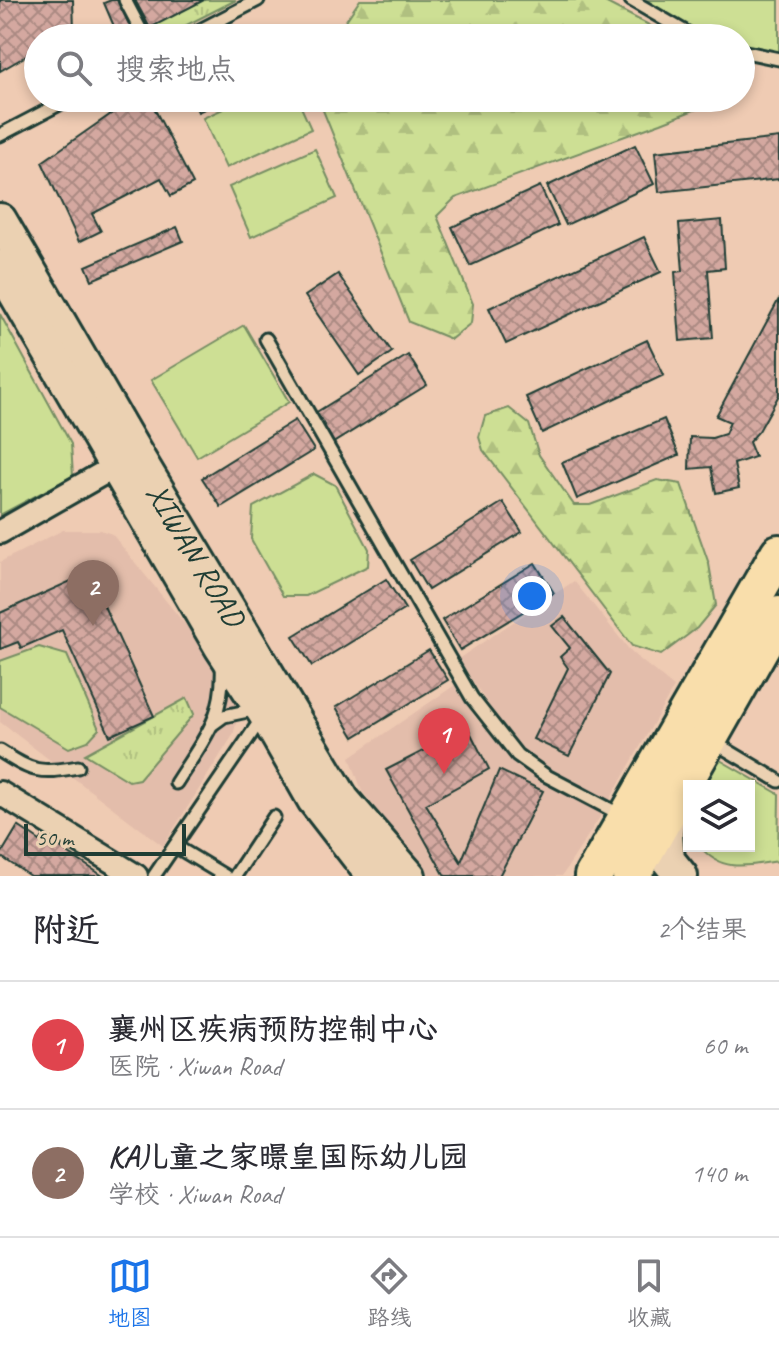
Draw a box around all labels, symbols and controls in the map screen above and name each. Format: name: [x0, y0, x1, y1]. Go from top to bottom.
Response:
search box: [24, 24, 755, 112]
icon: search: [52, 46, 96, 90]
text: 搜索地点: [116, 50, 236, 88]
street label: XIWAN ROAD: [137, 476, 256, 636]
pin: 2: [67, 560, 119, 626]
your location: [512, 576, 552, 616]
pin: 1: [418, 708, 470, 774]
map controls: [683, 780, 755, 852]
button: layers: [683, 780, 755, 852]
scale bar: [24, 820, 186, 856]
text: 50 m: [36, 824, 73, 852]
text: 附近: [32, 908, 100, 951]
text: 2个结果: [657, 913, 747, 946]
text: 襄州区疾病预防控制中心: [108, 1010, 438, 1048]
text: 1: [52, 1029, 64, 1062]
text: 60 m: [703, 1029, 747, 1062]
text: 医院 · Xiwan Road: [108, 1050, 282, 1083]
text: KA儿童之家暻皇国际幼儿园: [108, 1138, 469, 1176]
text: 2: [52, 1157, 64, 1190]
text: 140 m: [691, 1157, 747, 1190]
text: 学校 · Xiwan Road: [108, 1178, 282, 1211]
tab: 地图: [108, 1254, 152, 1332]
tab: 路线: [367, 1254, 411, 1332]
tab: 收藏: [627, 1254, 671, 1332]

